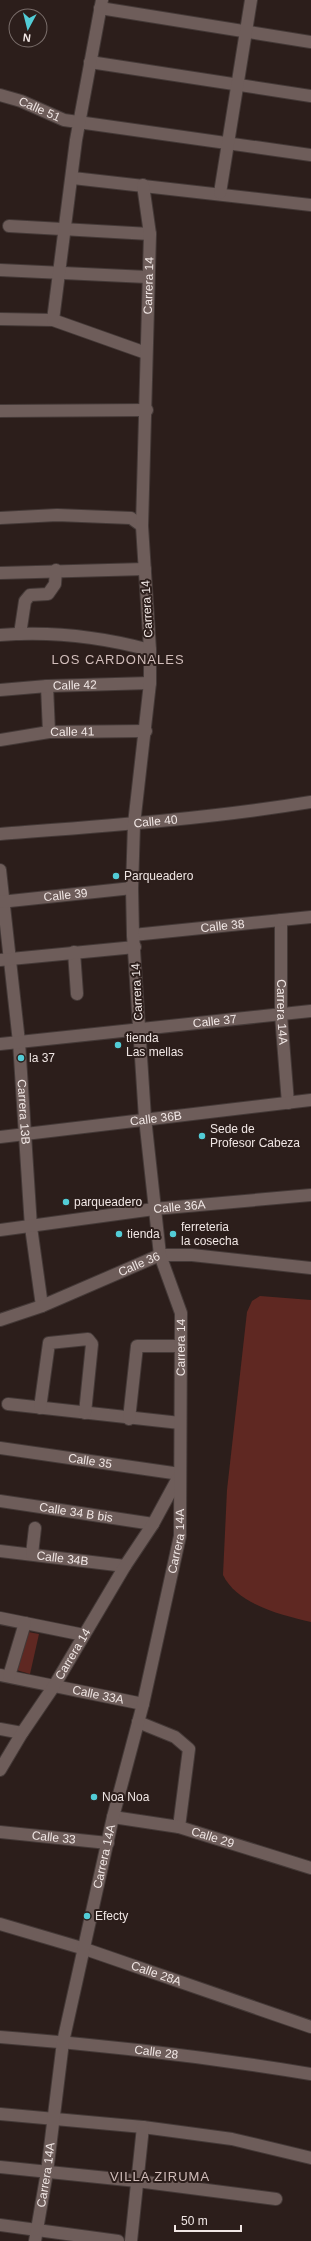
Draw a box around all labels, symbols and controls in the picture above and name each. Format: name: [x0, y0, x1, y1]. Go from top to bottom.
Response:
north arrow: [8, 8, 48, 48]
text: N: [22, 31, 31, 44]
street label: Calle 51: [16, 94, 63, 125]
street label: Carrera 14: [141, 256, 156, 315]
street label: Carrera 14: [138, 580, 155, 638]
district label: LOS CARDONALES: [51, 652, 185, 667]
street label: Calle 42: [53, 678, 97, 693]
street label: Calle 41: [50, 725, 95, 739]
street label: Calle 40: [133, 812, 178, 830]
place label: Parqueadero: [124, 869, 194, 883]
marker: Parqueadero: [111, 871, 121, 881]
street label: Calle 39: [43, 886, 89, 904]
street label: Calle 38: [200, 917, 246, 935]
street label: Carrera 14: [128, 963, 145, 1021]
street label: Carrera 14A: [274, 979, 290, 1045]
street label: Calle 37: [192, 1012, 238, 1030]
place label: tienda Las mellas: [126, 1031, 183, 1059]
marker: tienda Las mellas: [113, 1040, 123, 1050]
place label: la 37: [29, 1051, 55, 1065]
marker: la 37: [16, 1053, 26, 1063]
street label: Carrera 13B: [14, 1079, 33, 1145]
street label: Calle 36B: [129, 1108, 183, 1128]
place label: Sede de Profesor Cabeza: [210, 1122, 300, 1150]
marker: Sede de Profesor Cabeza: [197, 1131, 207, 1141]
place label: parqueadero: [74, 1195, 142, 1209]
marker: parqueadero: [61, 1197, 71, 1207]
street label: Calle 36A: [153, 1197, 206, 1216]
place label: ferreteria la cosecha: [181, 1220, 239, 1248]
place label: tienda: [127, 1227, 160, 1241]
marker: tienda: [114, 1229, 124, 1239]
marker: ferreteria la cosecha: [168, 1229, 178, 1239]
street label: Calle 36: [116, 1249, 162, 1279]
street label: Carrera 14: [174, 1318, 188, 1376]
street label: Calle 35: [67, 1451, 113, 1471]
street label: Calle 34 B bis: [38, 1500, 114, 1525]
street label: Carrera 14A: [165, 1509, 187, 1575]
street label: Calle 34B: [36, 1548, 89, 1569]
street label: Carrera 14: [52, 1626, 94, 1682]
street label: Calle 33A: [71, 1683, 125, 1707]
place label: Noa Noa: [102, 1790, 150, 1804]
marker: Noa Noa: [89, 1792, 99, 1802]
street label: Carrera 14A: [90, 1823, 118, 1890]
street label: Calle 29: [190, 1824, 236, 1851]
street label: Calle 33: [31, 1828, 77, 1847]
place label: Efecty: [95, 1909, 128, 1923]
marker: Efecty: [82, 1911, 92, 1921]
street label: Calle 28A: [129, 1958, 183, 1989]
street label: Calle 28: [134, 2043, 179, 2062]
street label: Carrera 14A: [34, 2142, 58, 2208]
district label: VILLA ZIRUMA: [110, 2169, 210, 2184]
scale bar: [175, 2207, 241, 2233]
text: 50 m: [181, 2214, 208, 2228]

